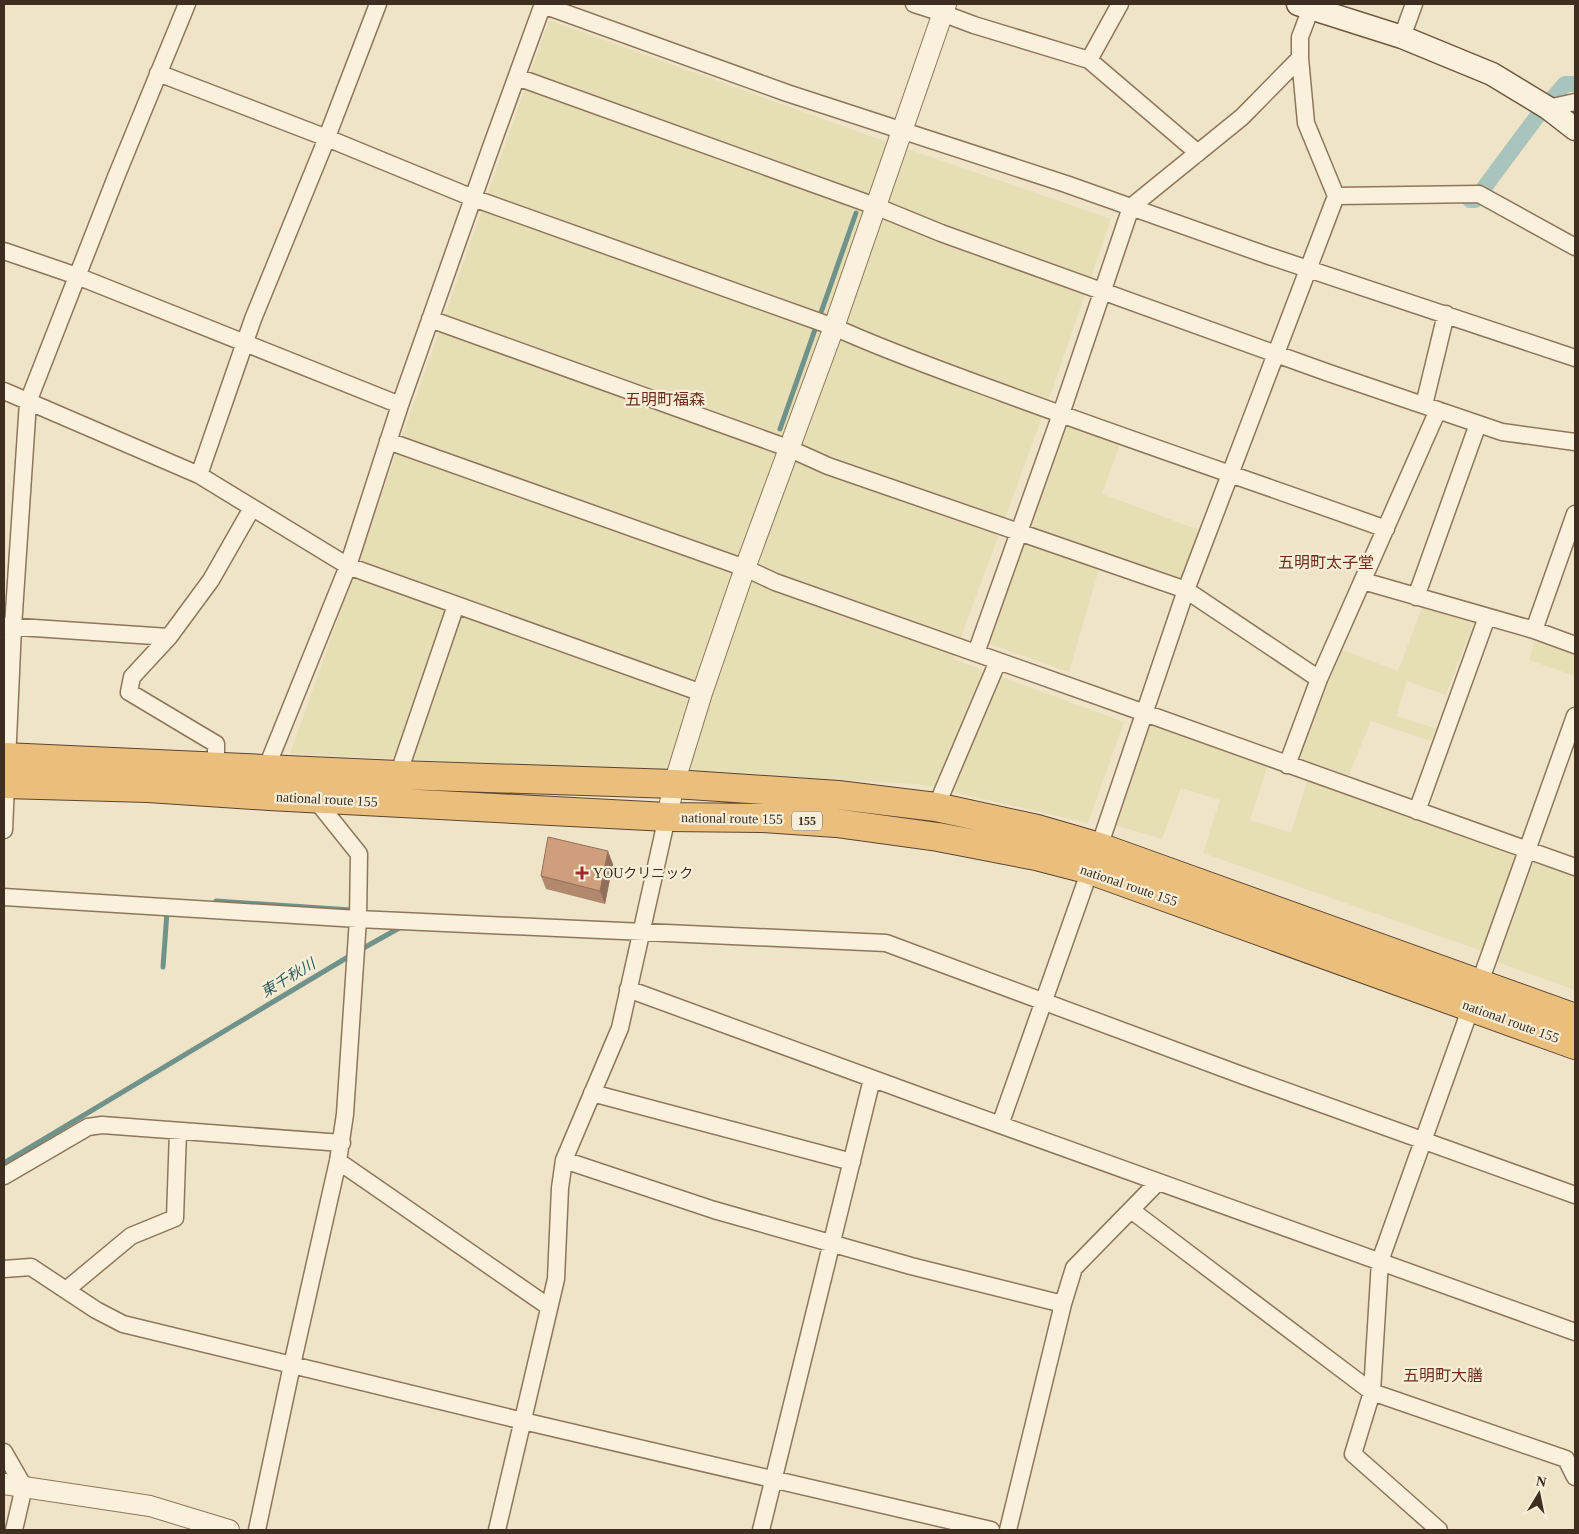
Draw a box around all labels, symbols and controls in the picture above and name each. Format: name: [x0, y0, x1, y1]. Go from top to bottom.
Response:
district label: 五明町福森: [625, 391, 705, 408]
district label: 五明町太子堂: [1278, 554, 1374, 571]
street label: national route 155: [276, 789, 378, 810]
street label: national route 155: [681, 810, 783, 827]
road number: 155: [792, 811, 822, 830]
street label: national route 155: [1078, 862, 1179, 909]
marker: YOUクリニック: [575, 866, 589, 880]
place label: YOUクリニック: [593, 866, 693, 881]
water label: 東千秋川: [258, 955, 320, 1000]
street label: national route 155: [1460, 997, 1561, 1046]
district label: 五明町大膳: [1403, 1367, 1483, 1384]
north arrow: [1514, 1469, 1564, 1519]
text: N: [1535, 1473, 1547, 1490]

